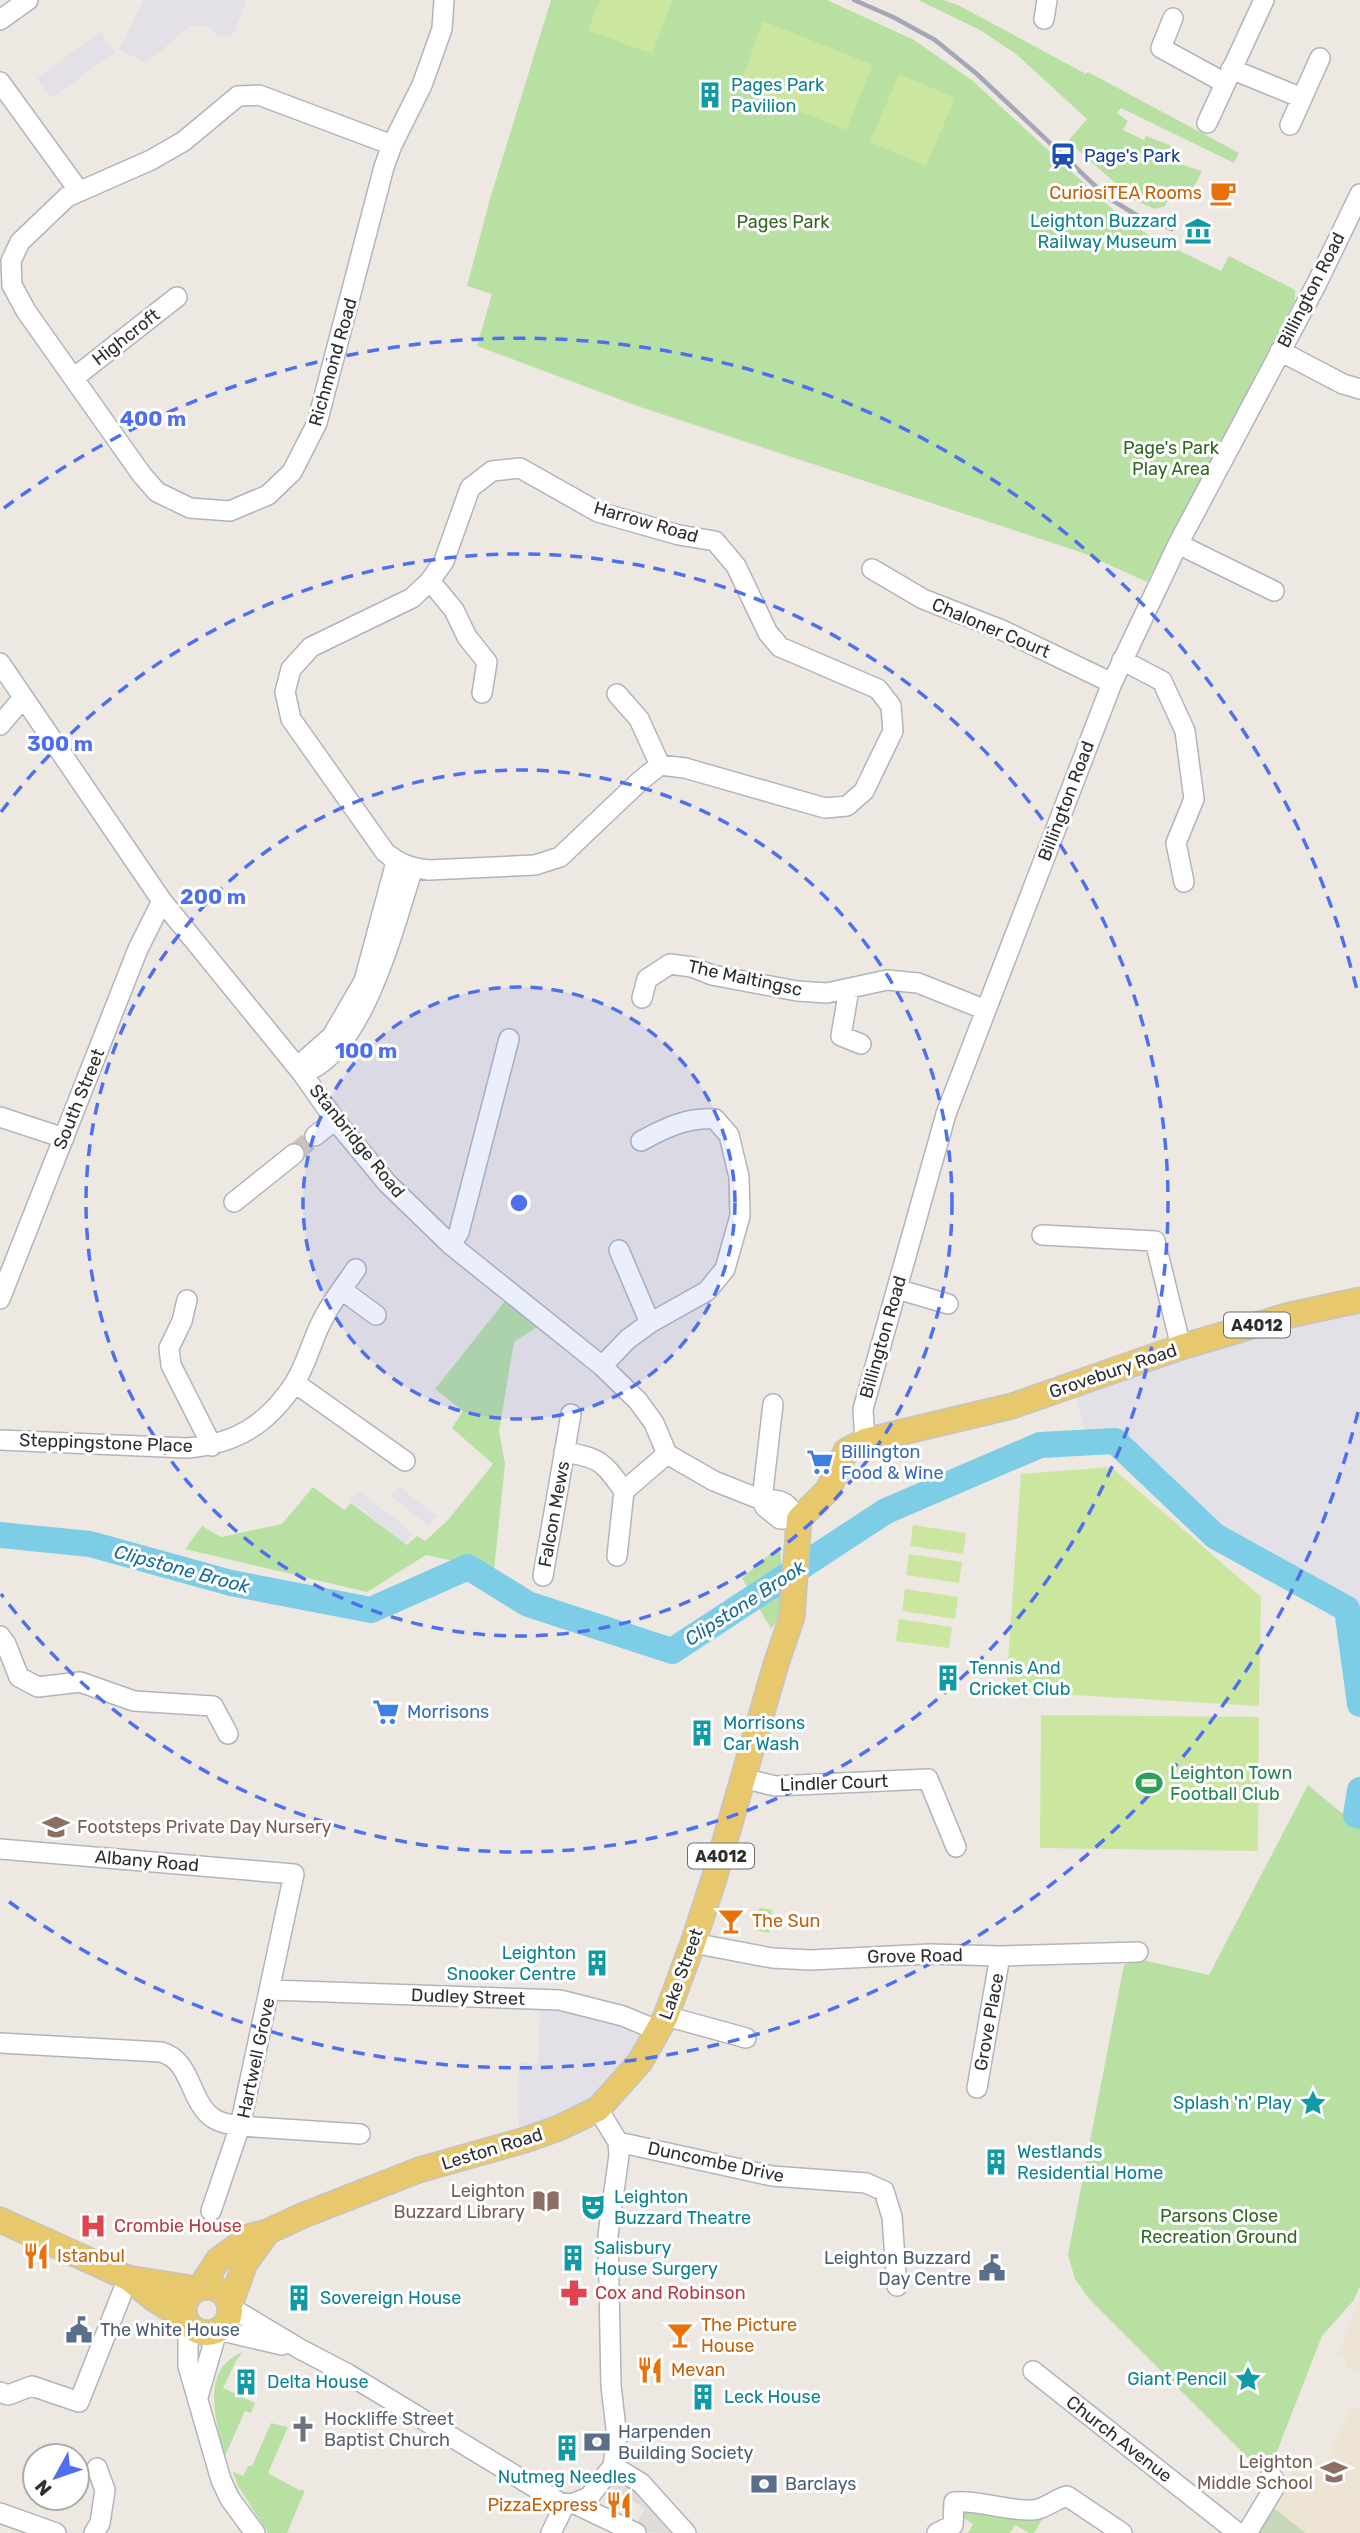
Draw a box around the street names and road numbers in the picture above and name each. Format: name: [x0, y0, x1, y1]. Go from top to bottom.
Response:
street label: Billington Road: [1272, 229, 1350, 351]
street label: Richmond Road: [304, 295, 362, 429]
street label: Highcroft: [88, 304, 164, 370]
street label: Harrow Road: [591, 497, 701, 547]
street label: Chaloner Court: [928, 593, 1054, 663]
street label: Billington Road: [1033, 738, 1099, 864]
street label: The Maltingsc: [686, 955, 804, 1001]
street label: South Street: [49, 1045, 109, 1153]
street label: Stanbridge Road: [305, 1080, 409, 1202]
street label: Billington Road: [855, 1273, 911, 1401]
road number: A4012: [1224, 1312, 1290, 1338]
street label: Grovebury Road: [1046, 1339, 1180, 1403]
street label: Steppingstone Place: [19, 1429, 193, 1457]
street label: Falcon Mews: [534, 1459, 574, 1569]
street label: Lindler Court: [779, 1770, 889, 1796]
road number: A4012: [688, 1844, 754, 1868]
street label: Albany Road: [94, 1845, 200, 1877]
street label: Lake Street: [654, 1925, 708, 2023]
street label: Grove Road: [867, 1944, 963, 1968]
street label: Grove Place: [970, 1971, 1008, 2073]
street label: Dudley Street: [411, 1984, 525, 2010]
street label: Hartwell Grove: [232, 1996, 280, 2120]
street label: Leston Road: [439, 2123, 545, 2175]
street label: Duncombe Drive: [646, 2137, 786, 2187]
street label: Church Avenue: [1062, 2391, 1176, 2487]

